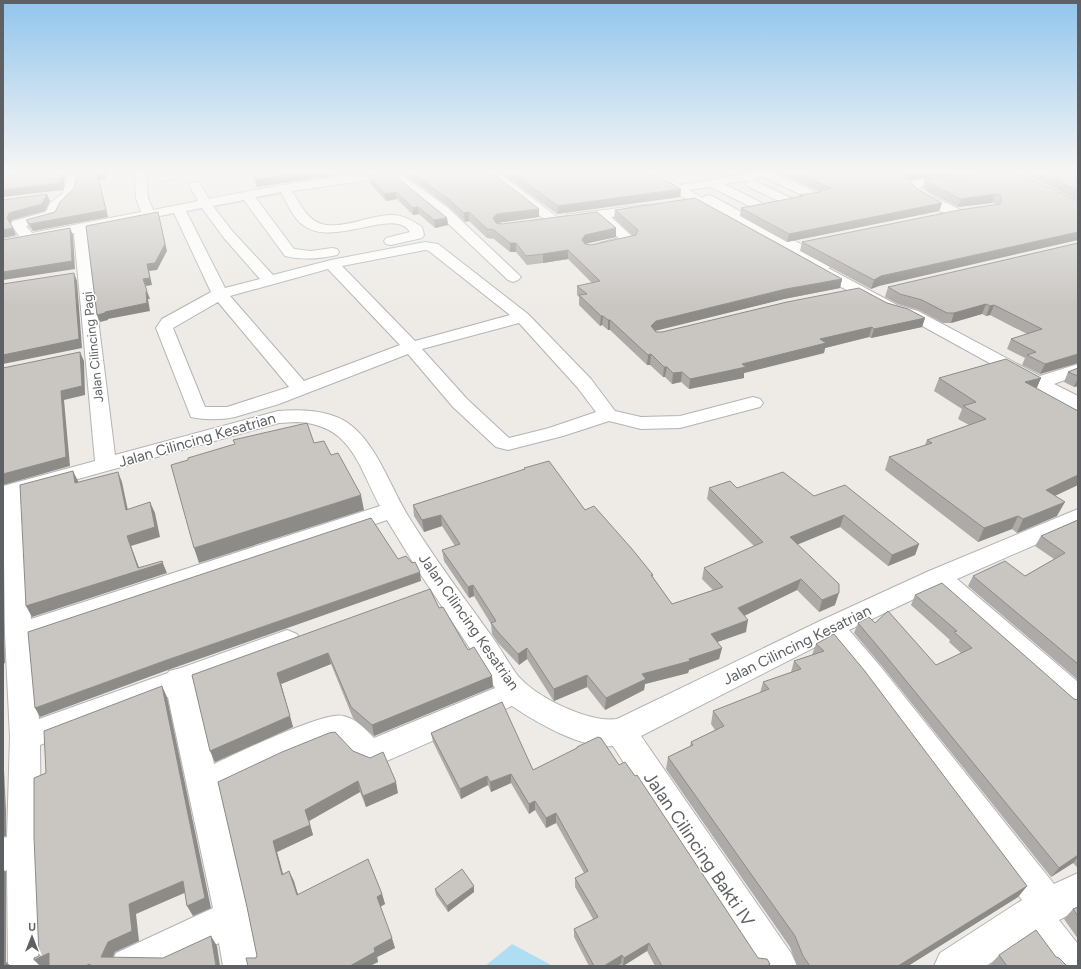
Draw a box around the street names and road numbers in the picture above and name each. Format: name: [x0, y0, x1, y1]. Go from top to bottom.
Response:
street label: Jalan Cilincing Pagi: [80, 291, 106, 403]
street label: Jalan Cilincing Kesatrian: [116, 409, 278, 471]
street label: Jalan Cilincing Kesatrian: [415, 550, 523, 694]
street label: Jalan Cilincing Kesatrian: [720, 601, 874, 689]
street label: Jalan Cilincing Bakti IV: [639, 767, 759, 931]

